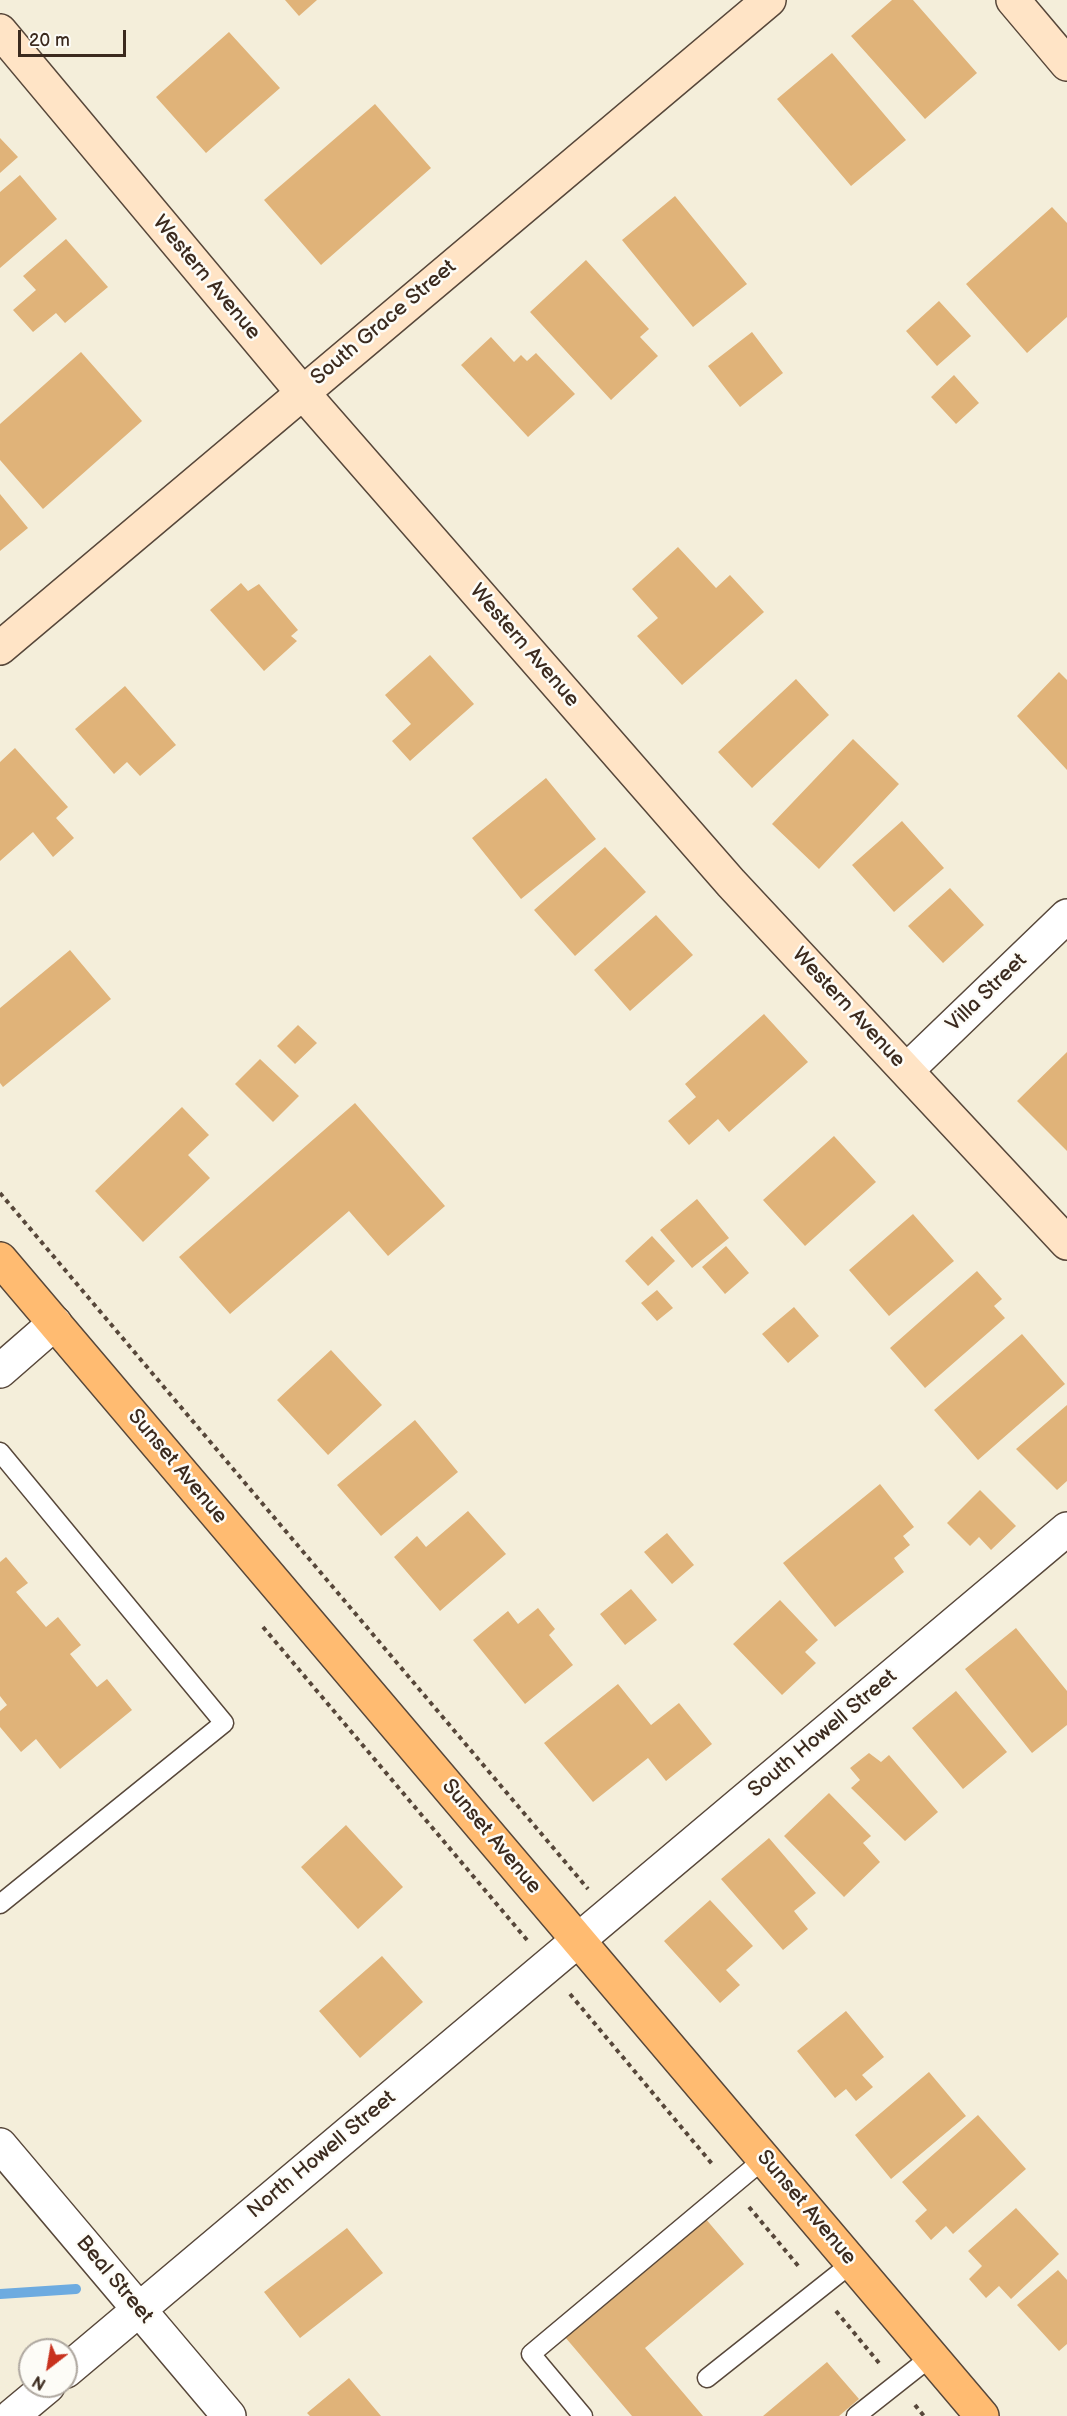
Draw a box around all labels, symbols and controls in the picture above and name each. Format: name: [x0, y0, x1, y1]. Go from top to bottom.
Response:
scale bar: [21, 18, 129, 56]
text: 20 m: [29, 30, 70, 51]
street label: Western Avenue: [147, 211, 265, 345]
street label: South Grace Street: [306, 255, 462, 391]
street label: Western Avenue: [464, 579, 584, 713]
street label: Western Avenue: [786, 943, 910, 1073]
street label: Villa Street: [941, 948, 1033, 1038]
street label: Sunset Avenue: [122, 1405, 232, 1529]
street label: South Howell Street: [744, 1665, 902, 1803]
street label: Sunset Avenue: [436, 1775, 546, 1899]
street label: North Howell Street: [243, 2086, 401, 2224]
street label: Sunset Avenue: [751, 2146, 861, 2270]
street label: Beal Street: [70, 2231, 158, 2329]
north arrow: [18, 2338, 78, 2398]
text: N: [29, 2371, 50, 2393]

